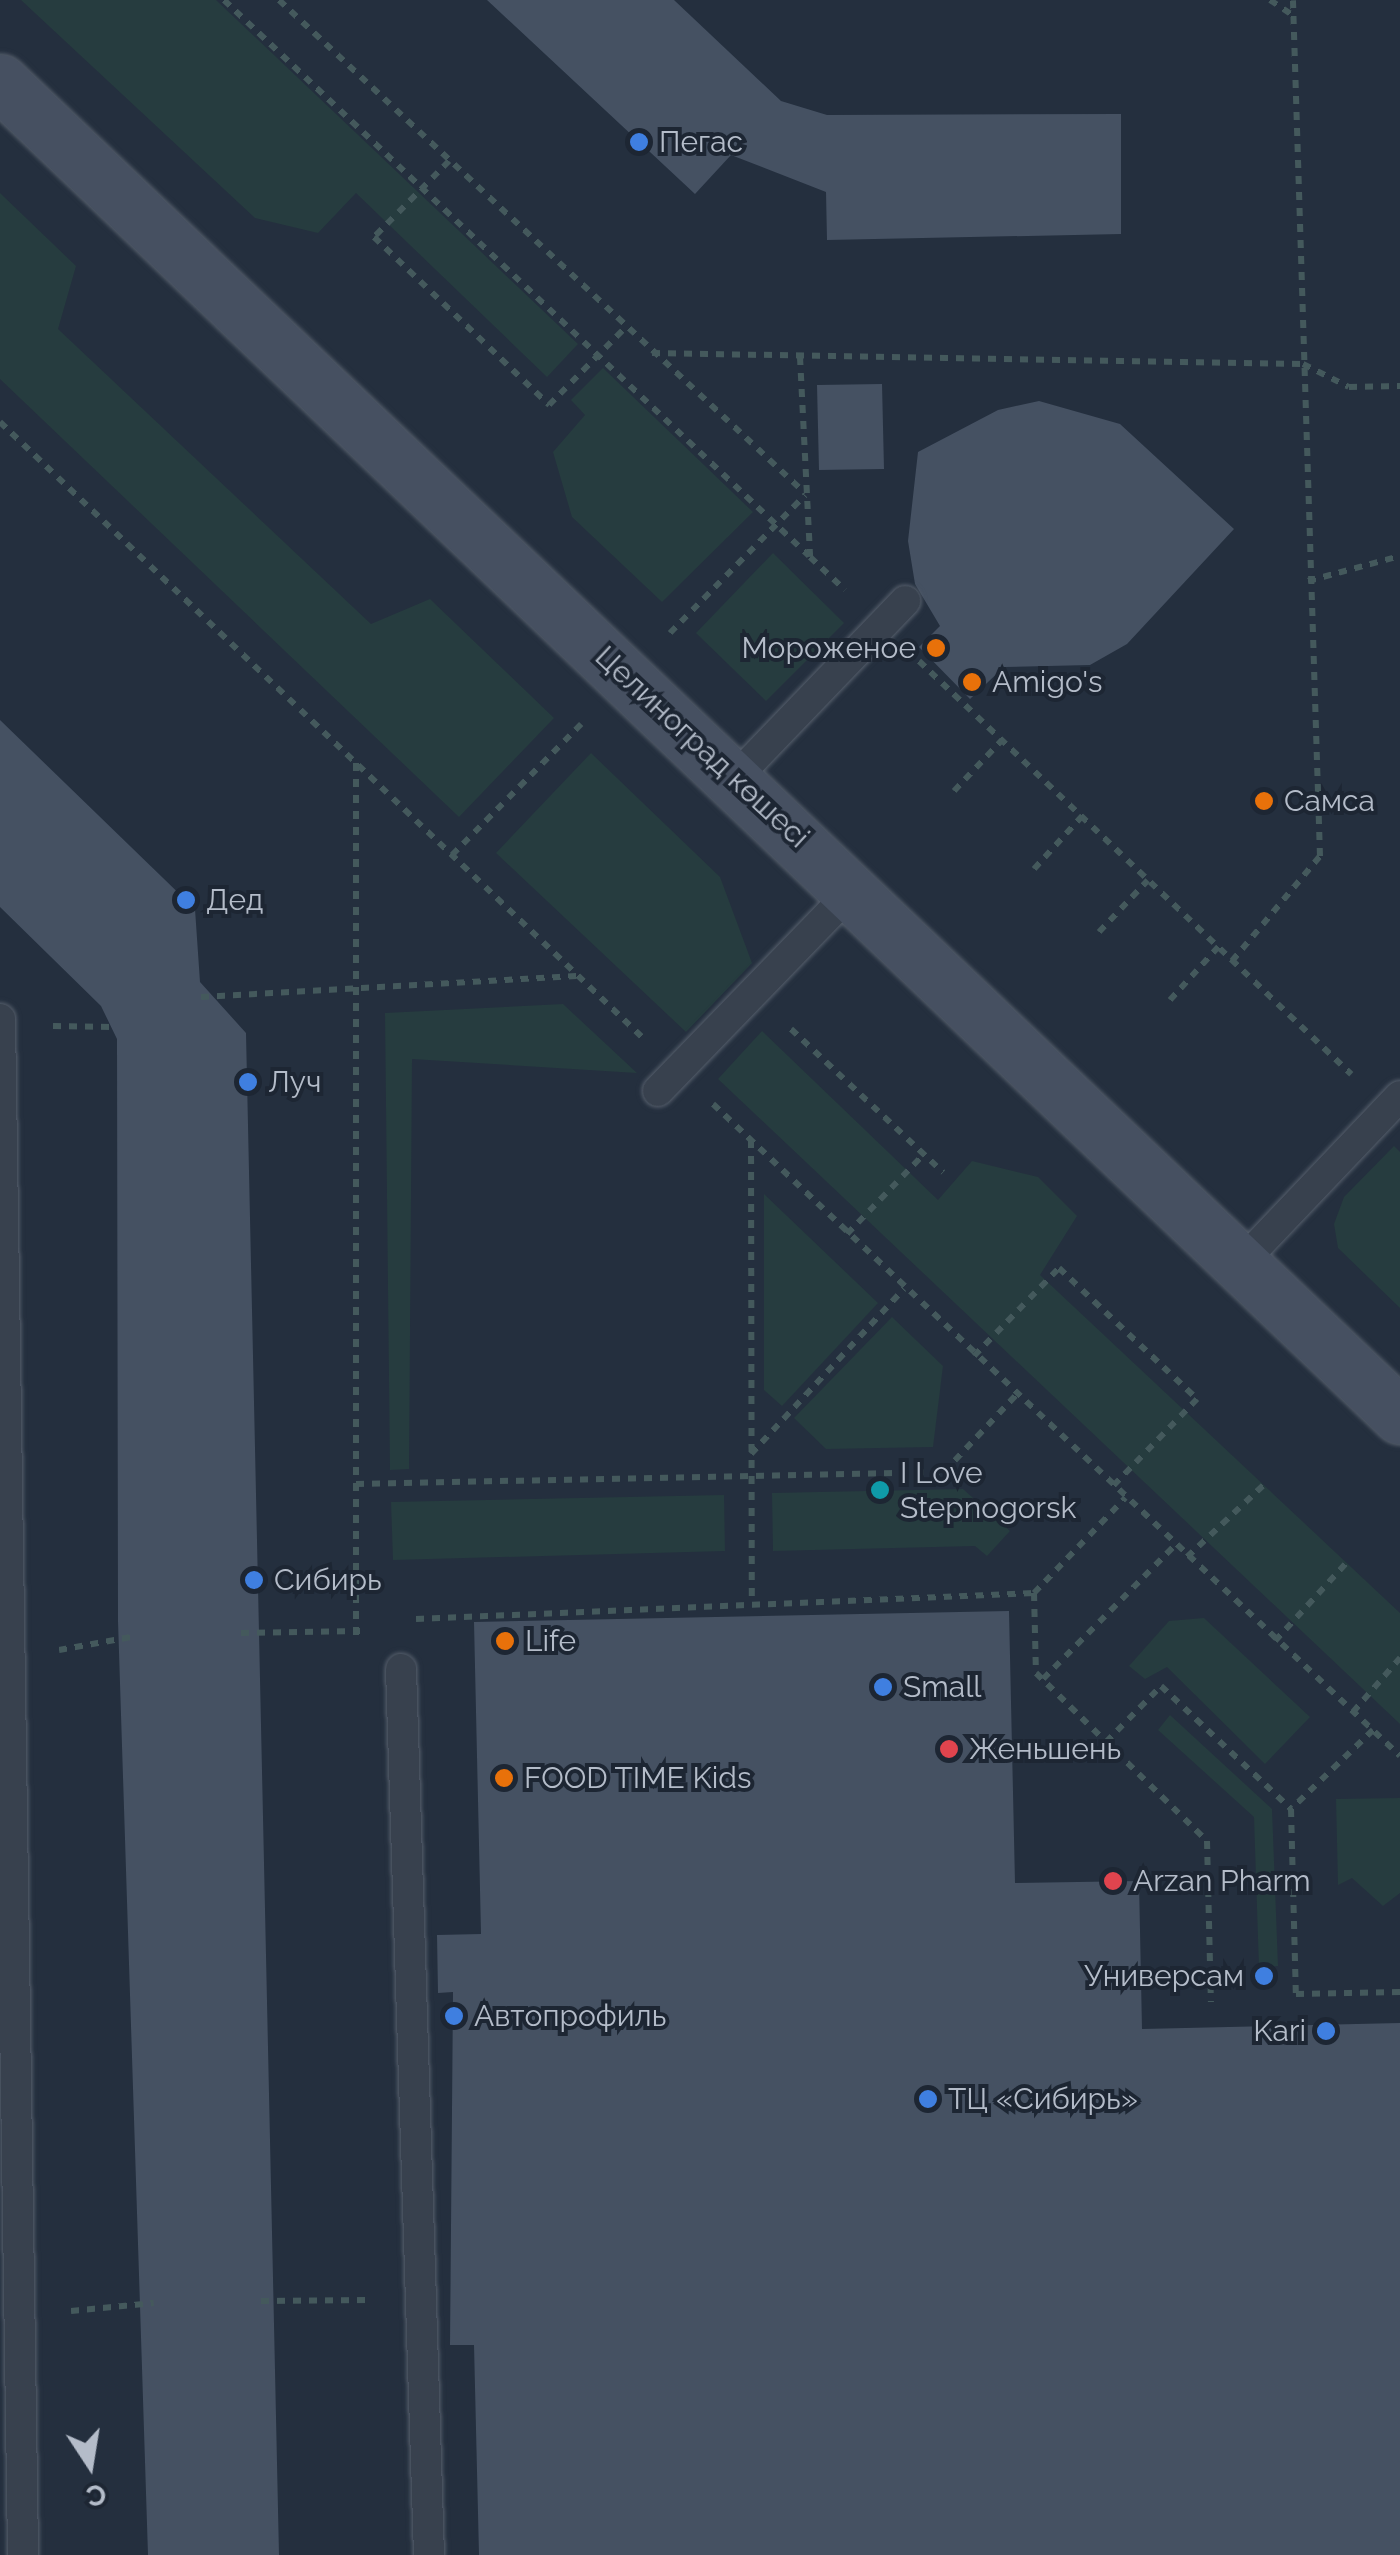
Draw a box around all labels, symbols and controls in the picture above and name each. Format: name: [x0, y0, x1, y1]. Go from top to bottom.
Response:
place label: Пегас: [659, 124, 743, 160]
marker: Пегас: [628, 131, 650, 153]
place label: Мороженое: [742, 630, 916, 666]
marker: Мороженое: [925, 637, 947, 659]
street label: Целиноград көшесі: [588, 639, 816, 855]
place label: Amigo's: [992, 664, 1102, 700]
marker: Amigo's: [961, 671, 983, 693]
place label: Самса: [1284, 783, 1375, 819]
marker: Самса: [1253, 790, 1275, 812]
place label: Дед: [206, 882, 263, 918]
marker: Дед: [175, 889, 197, 911]
place label: Луч: [268, 1064, 322, 1100]
marker: Луч: [237, 1071, 259, 1093]
place label: I Love Stepnogorsk: [900, 1455, 1077, 1526]
marker: I Love Stepnogorsk: [869, 1479, 891, 1501]
place label: Сибирь: [274, 1562, 382, 1598]
marker: Сибирь: [243, 1569, 265, 1591]
place label: Life: [525, 1623, 576, 1659]
marker: Life: [494, 1630, 516, 1652]
place label: Small: [903, 1669, 981, 1705]
marker: Small: [872, 1676, 894, 1698]
place label: Женьшень: [969, 1731, 1121, 1767]
marker: Женьшень: [938, 1738, 960, 1760]
place label: FOOD TIME Kids: [524, 1760, 752, 1796]
marker: FOOD TIME Kids: [493, 1767, 515, 1789]
place label: Arzan Pharm: [1133, 1863, 1311, 1899]
marker: Arzan Pharm: [1102, 1870, 1124, 1892]
place label: Универсам: [1084, 1958, 1244, 1994]
marker: Универсам: [1253, 1965, 1275, 1987]
place label: Автопрофиль: [474, 1998, 666, 2034]
marker: Автопрофиль: [443, 2005, 465, 2027]
place label: Kari: [1253, 2013, 1306, 2049]
marker: Kari: [1315, 2020, 1337, 2042]
place label: ТЦ «Сибирь»: [948, 2081, 1138, 2117]
marker: ТЦ «Сибирь»: [917, 2088, 939, 2110]
north arrow: [40, 2415, 140, 2515]
text: С: [84, 2477, 109, 2513]

